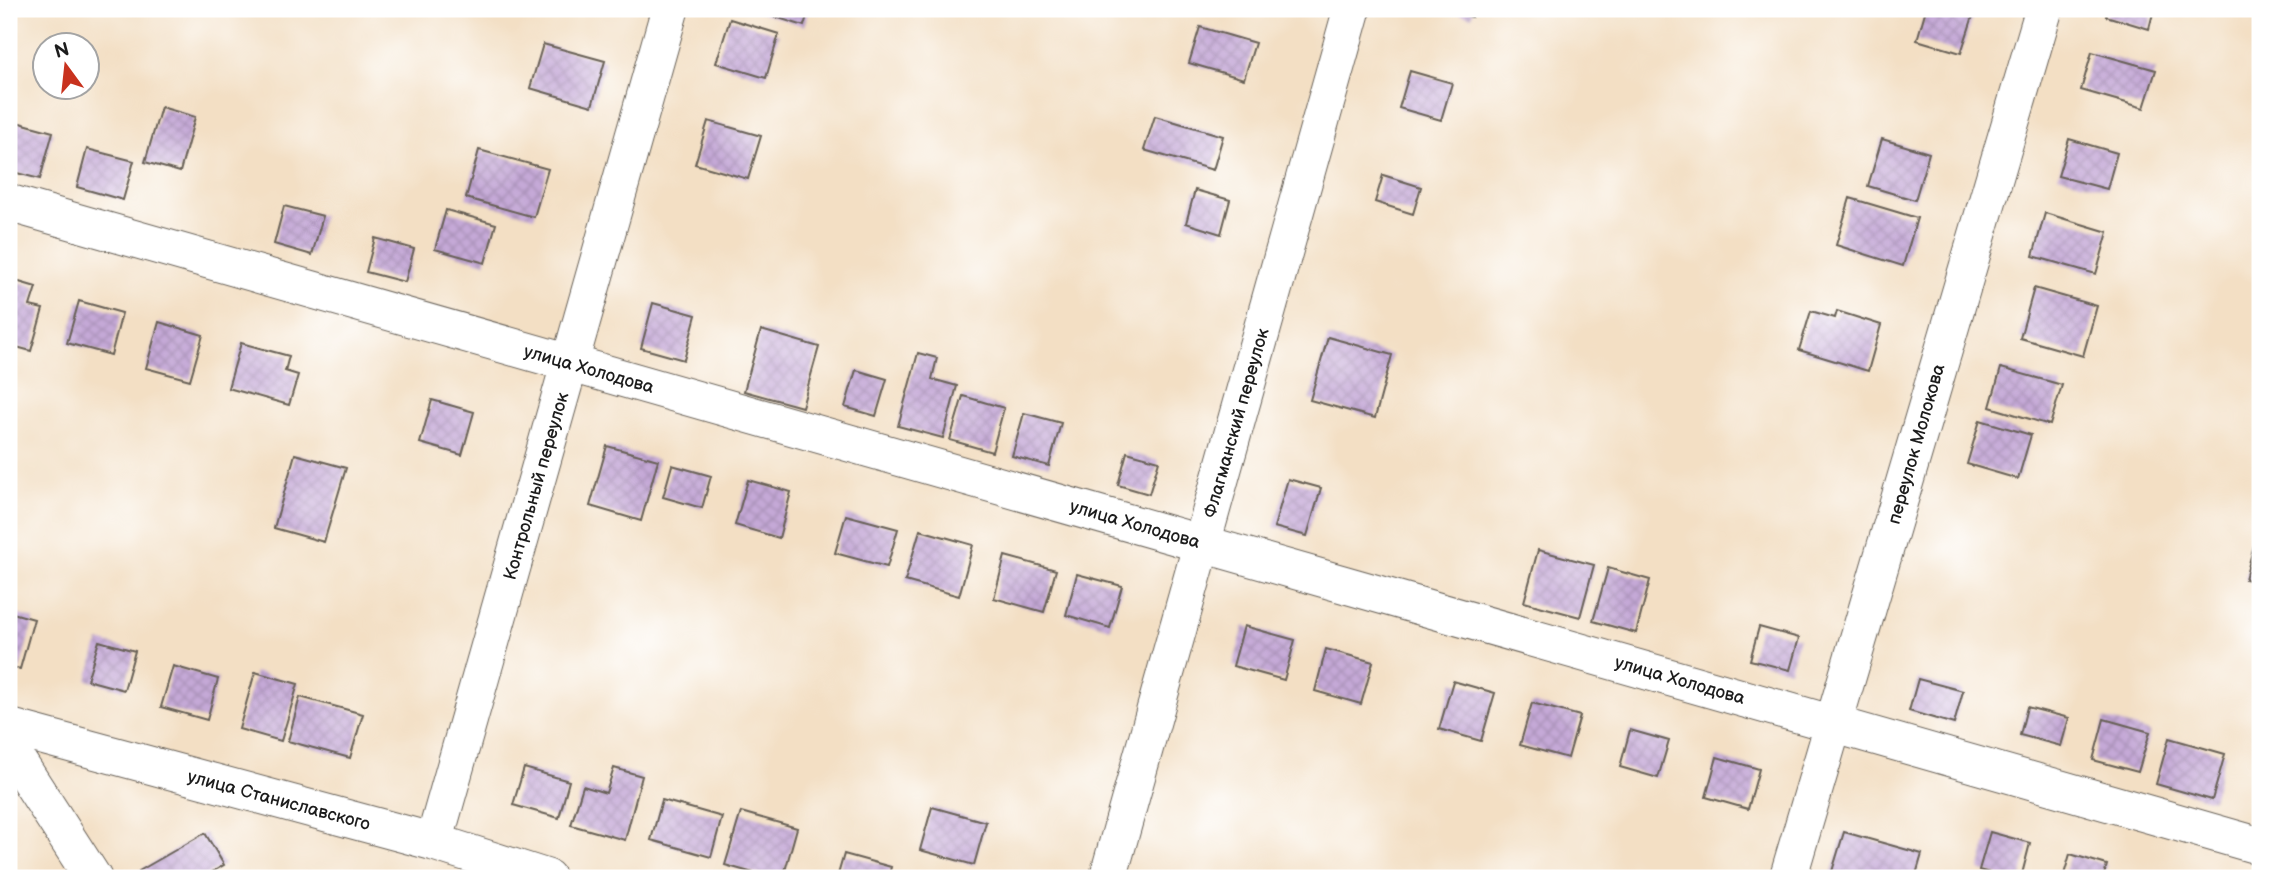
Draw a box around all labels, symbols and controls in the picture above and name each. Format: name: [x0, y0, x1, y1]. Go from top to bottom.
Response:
north arrow: [32, 32, 102, 102]
text: N: [52, 38, 72, 64]
street label: Флагманский переулок: [1199, 326, 1274, 520]
street label: улица Холодова: [521, 341, 657, 398]
street label: переулок Молокова: [1884, 361, 1949, 527]
street label: Контрольный переулок: [500, 389, 573, 582]
street label: улица Холодова: [1067, 496, 1203, 553]
street label: улица Холодова: [1612, 652, 1748, 709]
street label: улица Станиславского: [185, 766, 373, 835]

